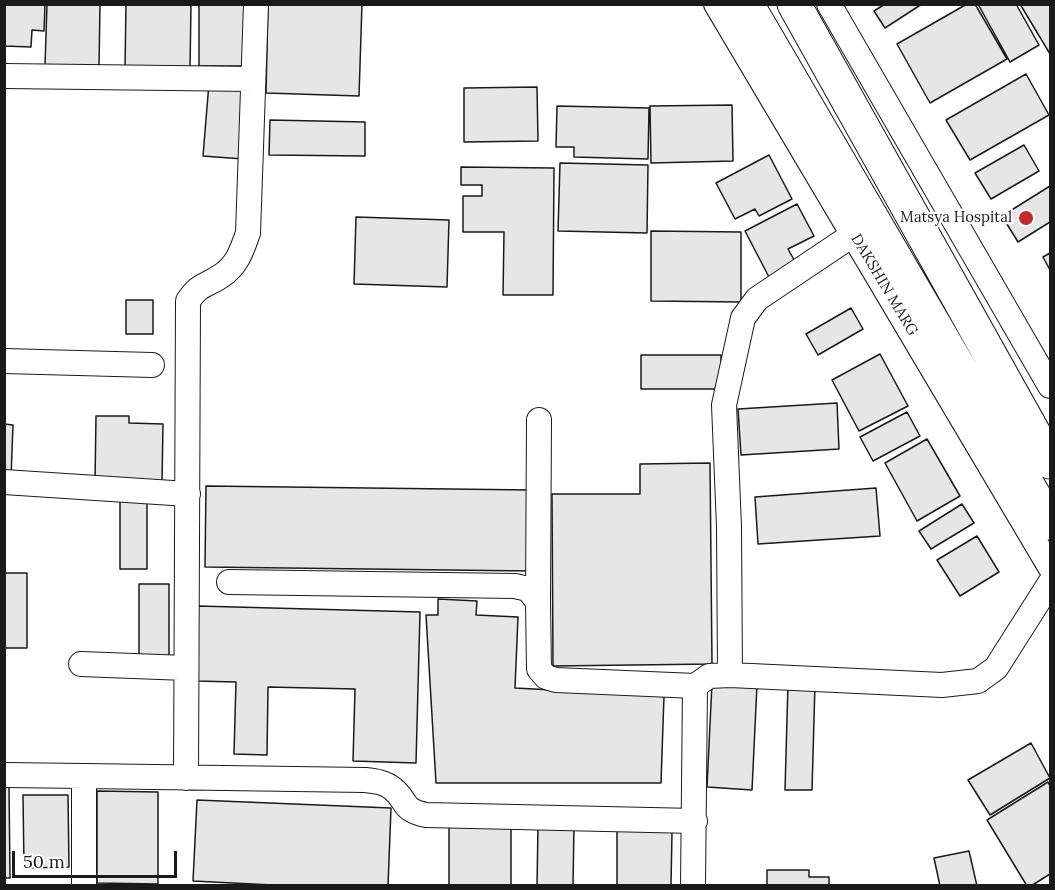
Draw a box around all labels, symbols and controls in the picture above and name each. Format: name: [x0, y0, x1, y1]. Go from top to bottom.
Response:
place label: Matsya Hospital: [900, 209, 1012, 227]
marker: Matsya Hospital: [1017, 209, 1035, 227]
street label: DAKSHIN MARG: [847, 231, 921, 339]
scale bar: [15, 839, 180, 877]
text: 50 m: [23, 850, 65, 873]

